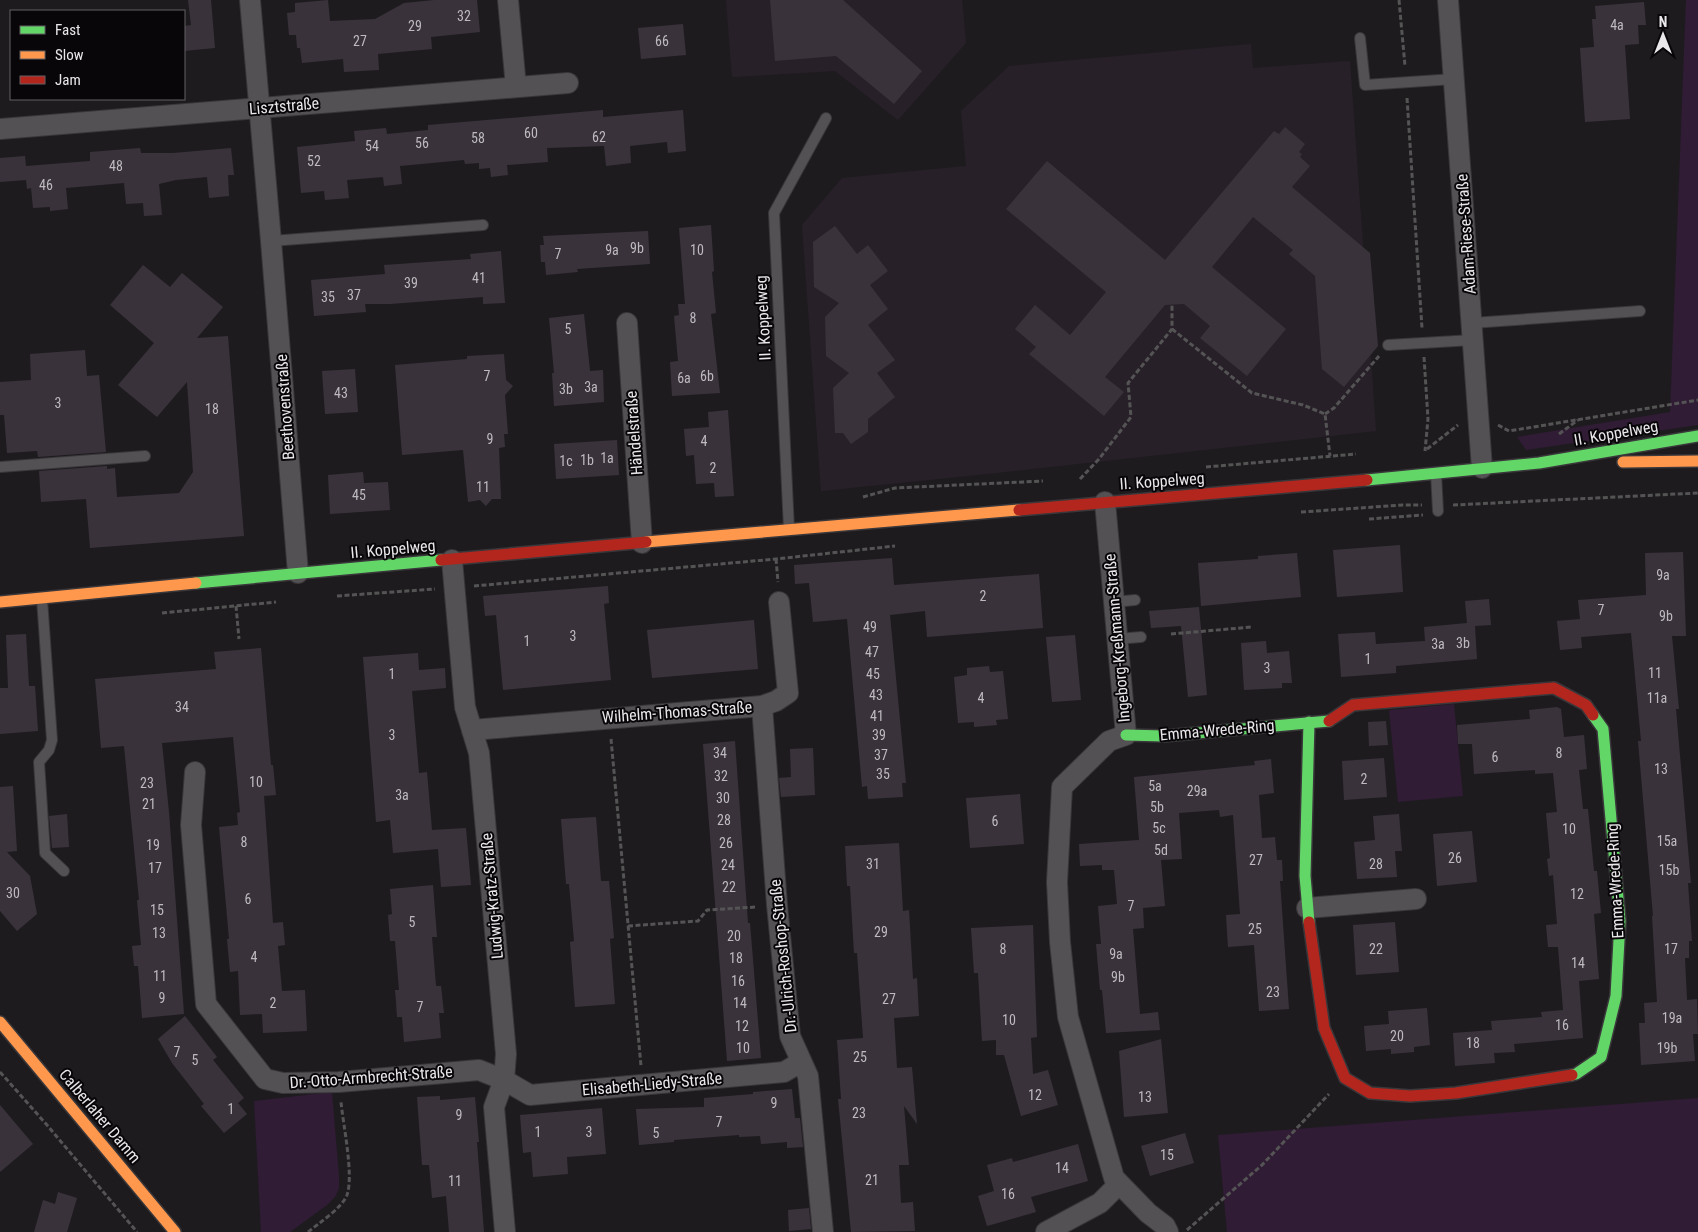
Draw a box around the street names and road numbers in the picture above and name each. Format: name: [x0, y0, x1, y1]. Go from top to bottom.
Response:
street label: Lisztstraße: [248, 93, 320, 119]
street label: Adam-Riese-Straße: [1452, 173, 1480, 295]
street label: II. Koppelweg: [751, 275, 775, 361]
street label: Beethovenstraße: [272, 353, 298, 461]
street label: Händelstraße: [622, 390, 646, 476]
street label: II. Koppelweg: [1572, 416, 1660, 450]
street label: II. Koppelweg: [1119, 469, 1205, 493]
street label: II. Koppelweg: [350, 536, 436, 562]
street label: Ingeborg-Kreßmann-Straße: [1100, 553, 1134, 723]
street label: Wilhelm-Thomas-Straße: [601, 697, 753, 727]
street label: Emma-Wrede-Ring: [1159, 716, 1275, 744]
street label: Emma-Wrede-Ring: [1603, 823, 1627, 939]
street label: Ludwig-Kratz-Straße: [477, 832, 507, 960]
street label: Dr.-Ulrich-Roshop-Straße: [765, 878, 801, 1034]
street label: Dr.-Otto-Armbrecht-Straße: [289, 1062, 453, 1092]
street label: Calberlaher Damm: [55, 1065, 145, 1167]
street label: Elisabeth-Liedy-Straße: [581, 1068, 723, 1100]

